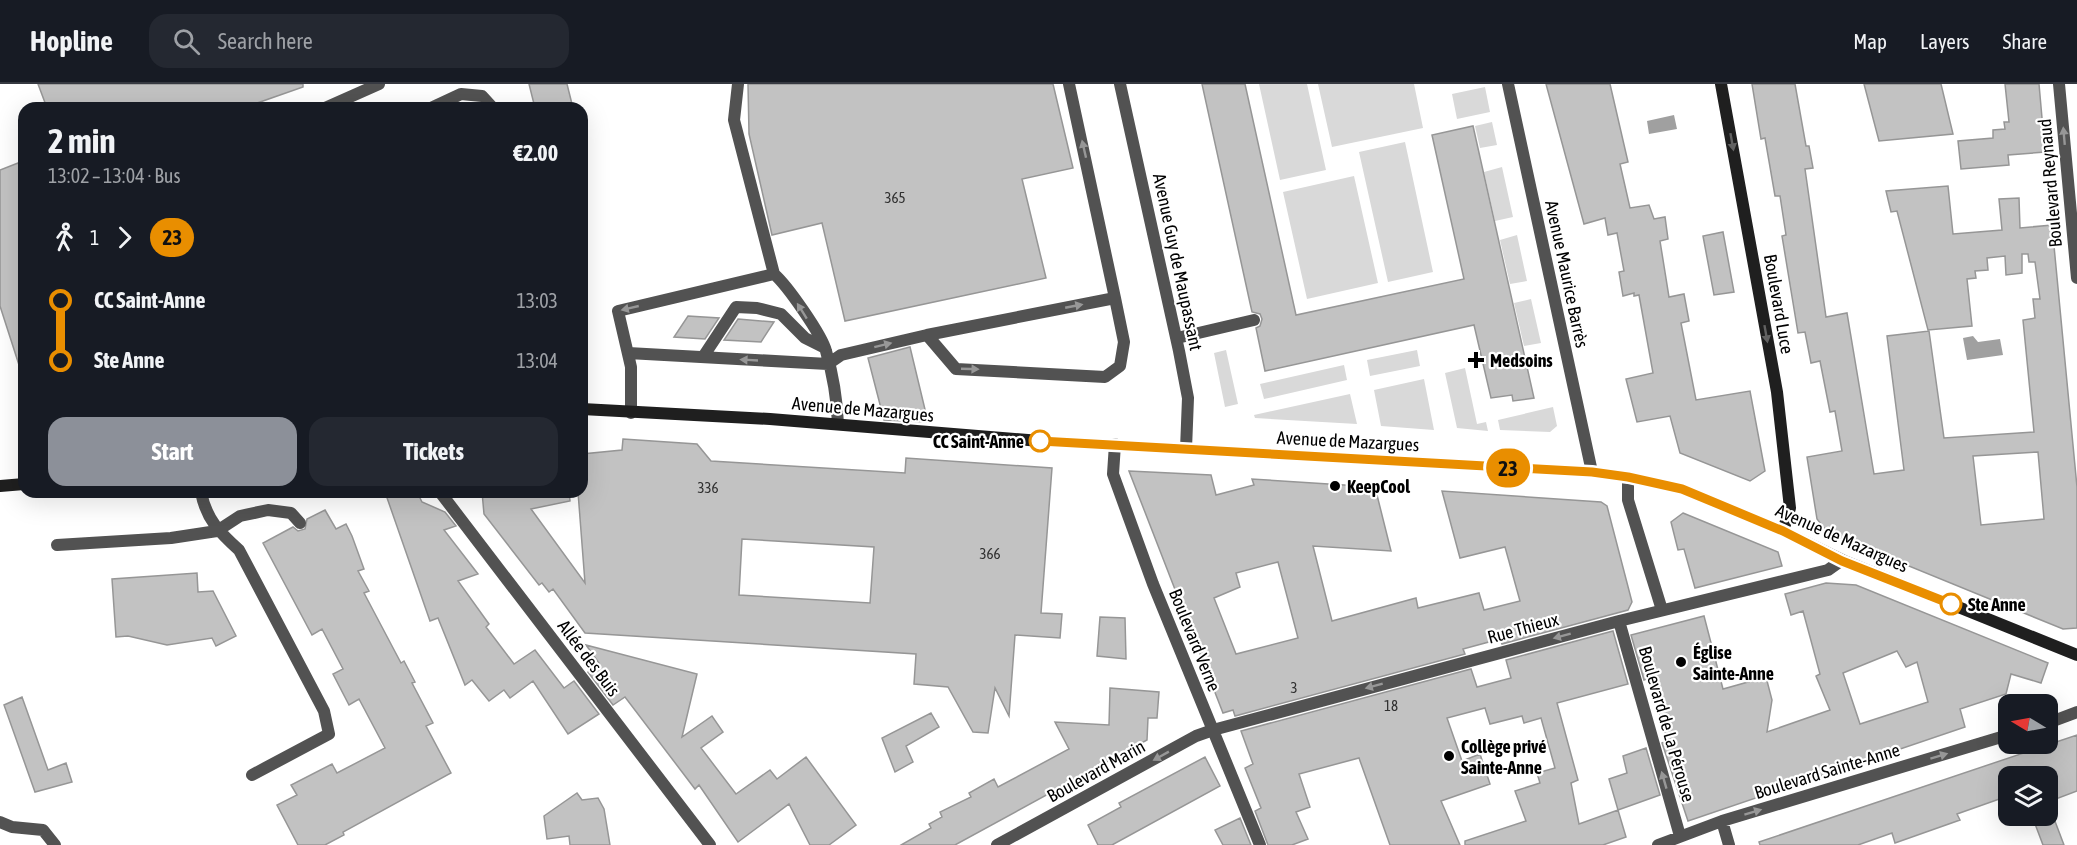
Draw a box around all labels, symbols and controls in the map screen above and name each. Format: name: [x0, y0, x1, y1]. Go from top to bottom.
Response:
search box: [149, 14, 569, 68]
text: Hopline: [30, 25, 113, 57]
icon: search: [170, 25, 203, 58]
text: Search here: [218, 28, 313, 54]
text: Map: [1853, 29, 1887, 53]
text: Layers: [1920, 29, 1970, 53]
text: Share: [2003, 29, 2047, 53]
street label: Boulevard Reynaud: [2034, 118, 2066, 248]
text: 2 min: [48, 122, 115, 160]
one-way arrow: [2059, 127, 2069, 146]
one-way arrow: [1728, 132, 1737, 151]
text: €2.00: [513, 140, 558, 166]
one-way arrow: [1078, 140, 1088, 158]
text: 13:02 – 13:04 · Bus: [48, 164, 181, 187]
street label: Avenue Guy de Maupassant: [1149, 171, 1207, 353]
house number: 365: [884, 189, 906, 206]
street label: Avenue Maurice Barrès: [1541, 198, 1593, 350]
icon: walk: [48, 221, 81, 254]
icon: forward: [108, 221, 141, 254]
text: 23: [162, 225, 182, 249]
text: 1: [90, 226, 99, 249]
street label: Boulevard Luce: [1760, 253, 1798, 355]
text: CC Saint-Anne: [94, 287, 206, 313]
text: 13:03: [516, 289, 558, 312]
one-way arrow: [1064, 301, 1083, 310]
one-way arrow: [797, 303, 808, 319]
one-way arrow: [621, 304, 639, 314]
one-way arrow: [1762, 324, 1771, 343]
one-way arrow: [873, 340, 892, 350]
text: Ste Anne: [94, 347, 164, 373]
text: 13:04: [516, 349, 558, 372]
place label: Medsoins: [1490, 350, 1553, 371]
marker: Medsoins: [1467, 351, 1485, 369]
one-way arrow: [739, 355, 758, 364]
one-way arrow: [960, 365, 979, 374]
street label: Avenue de Mazargues: [791, 392, 935, 426]
button: Start: [48, 417, 297, 486]
button: Tickets: [309, 417, 558, 486]
street label: Avenue de Mazargues: [1276, 427, 1420, 455]
marker: CC Saint-Anne: [1029, 430, 1051, 452]
place label: CC Saint-Anne: [933, 431, 1024, 452]
line badge: 23: [1481, 448, 1535, 488]
text: 23: [1498, 456, 1518, 480]
place label: KeepCool: [1347, 476, 1410, 497]
house number: 336: [697, 479, 719, 496]
marker: KeepCool: [1328, 479, 1342, 493]
street label: Avenue de Mazargues: [1773, 499, 1911, 577]
house number: 366: [979, 545, 1001, 562]
street label: Boulevard Verne: [1165, 586, 1225, 694]
marker: Ste Anne: [1940, 593, 1962, 615]
place label: Ste Anne: [1968, 594, 2026, 615]
street label: Rue Thieux: [1485, 608, 1561, 648]
street label: Allée des Buis: [553, 616, 625, 700]
one-way arrow: [1553, 632, 1571, 641]
place label: Église Sainte-Anne: [1693, 642, 1774, 684]
street label: Boulevard de La Pérouse: [1635, 644, 1699, 804]
marker: Église Sainte-Anne: [1674, 655, 1688, 669]
house number: 3: [1290, 679, 1298, 696]
one-way arrow: [1365, 682, 1383, 691]
north arrow: [1998, 694, 2058, 754]
map controls: [1998, 694, 2058, 826]
house number: 18: [1384, 697, 1398, 714]
street label: Boulevard Marin: [1043, 735, 1149, 807]
place label: Collège privé Sainte-Anne: [1461, 736, 1547, 778]
street label: Boulevard Sainte-Anne: [1752, 739, 1902, 803]
marker: Collège privé Sainte-Anne: [1442, 749, 1456, 763]
one-way arrow: [1152, 751, 1169, 761]
one-way arrow: [1930, 751, 1948, 760]
button: layers: [1998, 766, 2058, 826]
one-way arrow: [1659, 771, 1668, 789]
one-way arrow: [1744, 807, 1762, 816]

